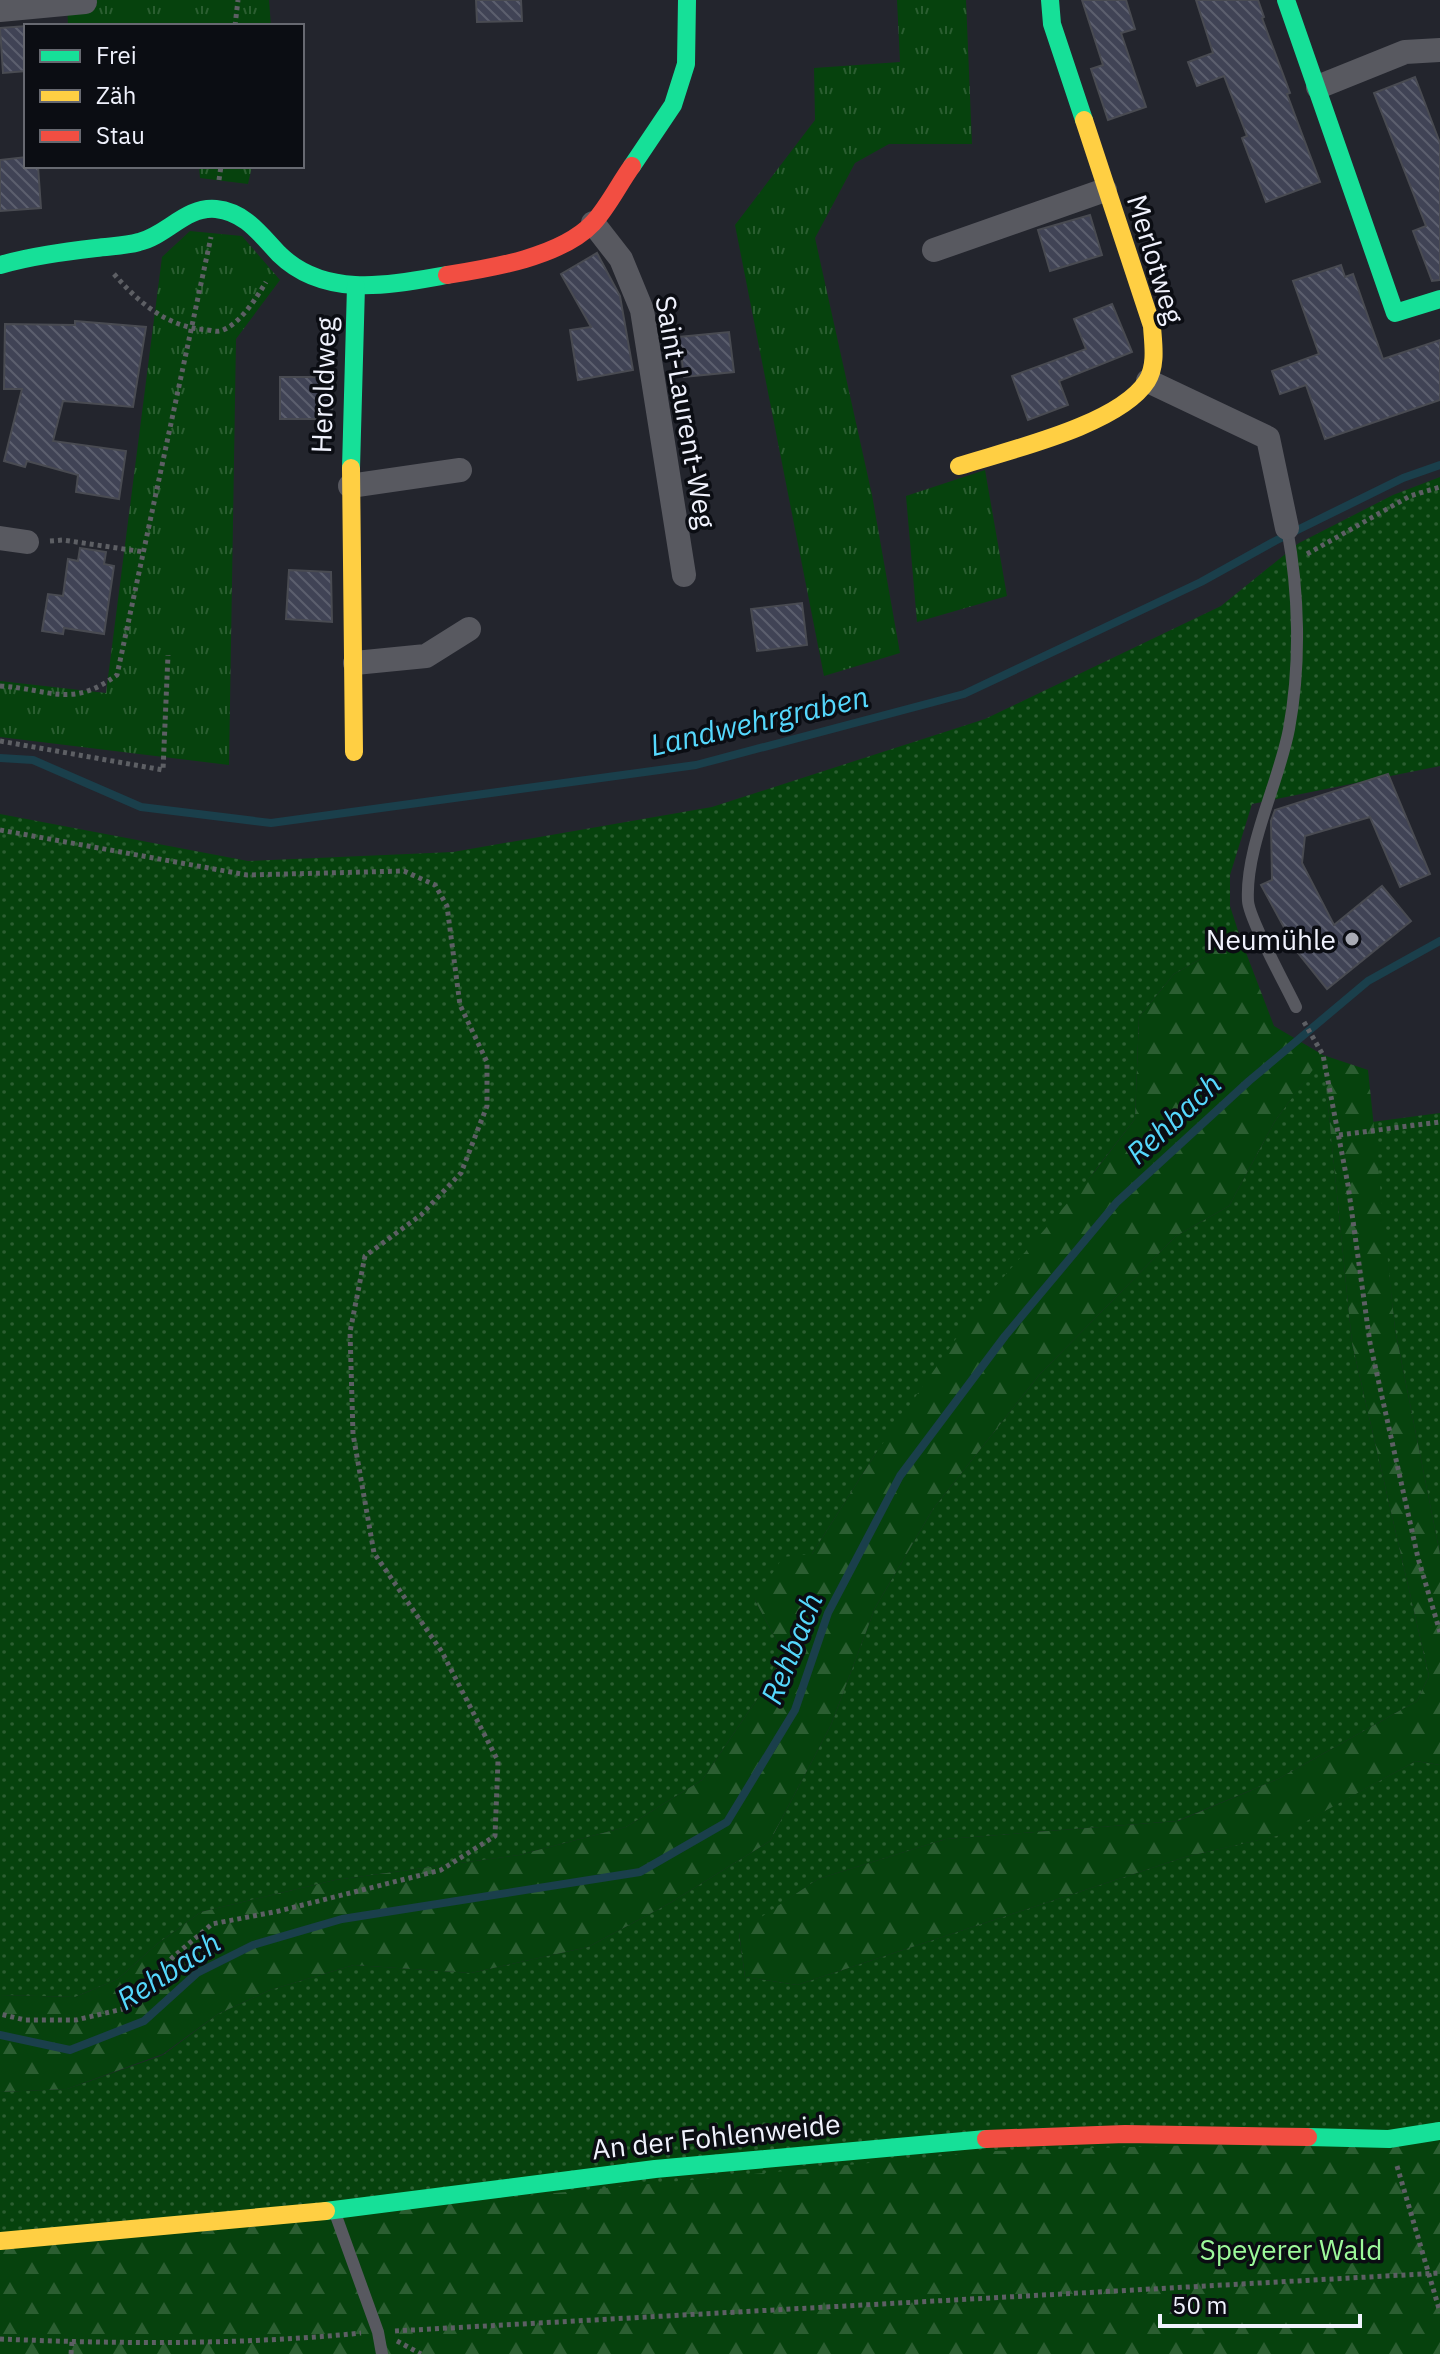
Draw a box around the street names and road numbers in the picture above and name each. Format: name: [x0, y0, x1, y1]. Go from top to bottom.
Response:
street label: Merlotweg: [1119, 190, 1193, 328]
street label: Saint-Laurent-Weg: [647, 293, 725, 531]
street label: Heroldweg: [302, 316, 344, 454]
street label: An der Fohlenweide: [590, 2105, 842, 2167]

